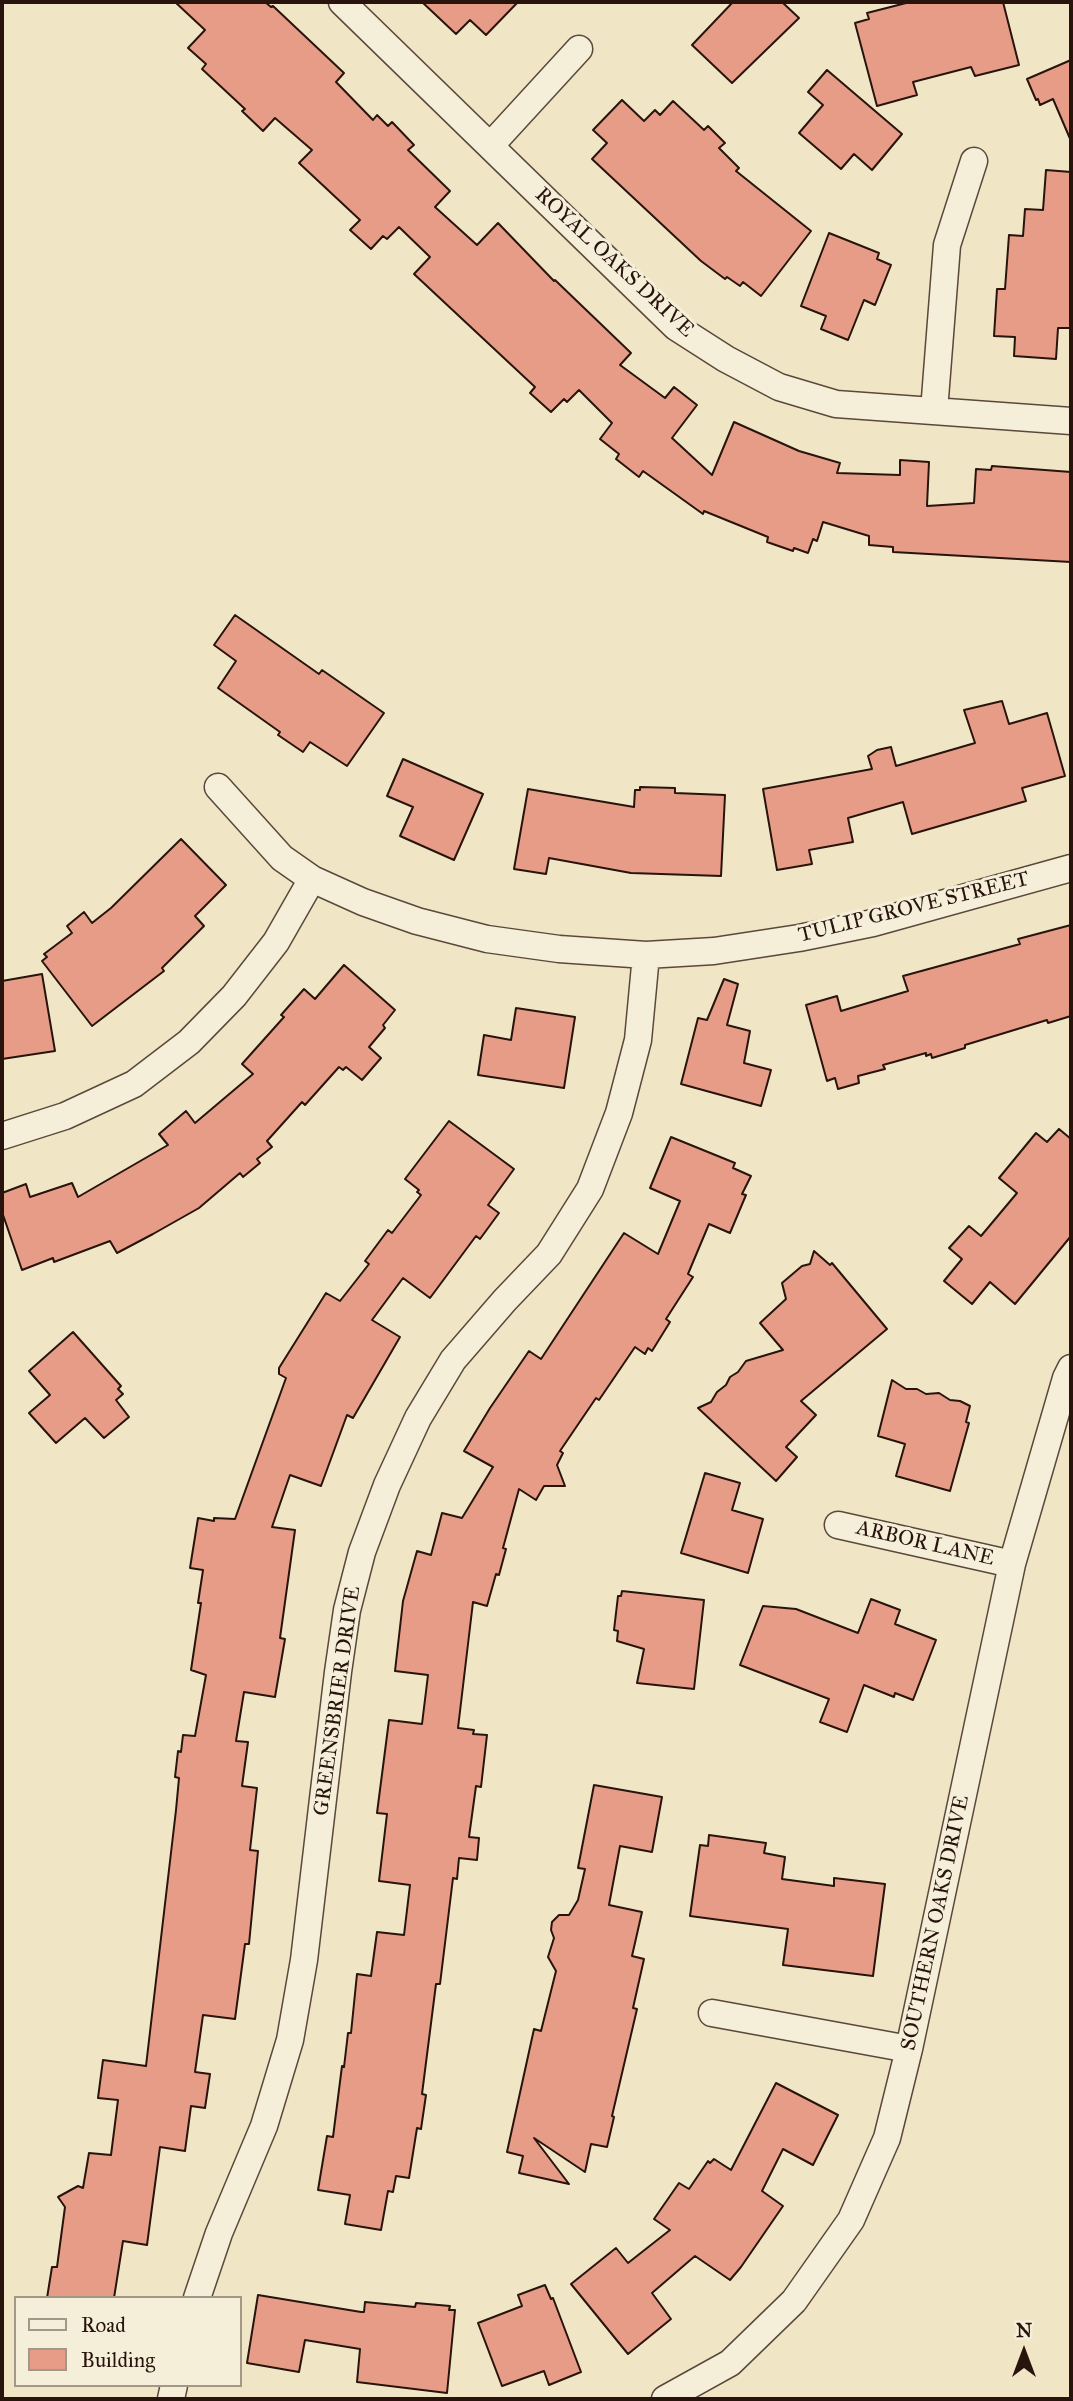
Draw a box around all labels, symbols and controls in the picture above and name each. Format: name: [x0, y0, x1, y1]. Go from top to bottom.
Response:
street label: ROYAL OAKS DRIVE: [529, 183, 699, 343]
street label: TULIP GROVE STREET: [796, 867, 1032, 949]
street label: ARBOR LANE: [853, 1516, 997, 1572]
street label: GREENSBRIER DRIVE: [309, 1585, 367, 1817]
street label: SOUTHERN OAKS DRIVE: [897, 1793, 975, 2053]
legend: [14, 2296, 242, 2387]
text: Road: [81, 2312, 126, 2338]
north arrow: [989, 2317, 1059, 2387]
text: N: [1016, 2319, 1032, 2342]
text: Building: [81, 2347, 155, 2373]

